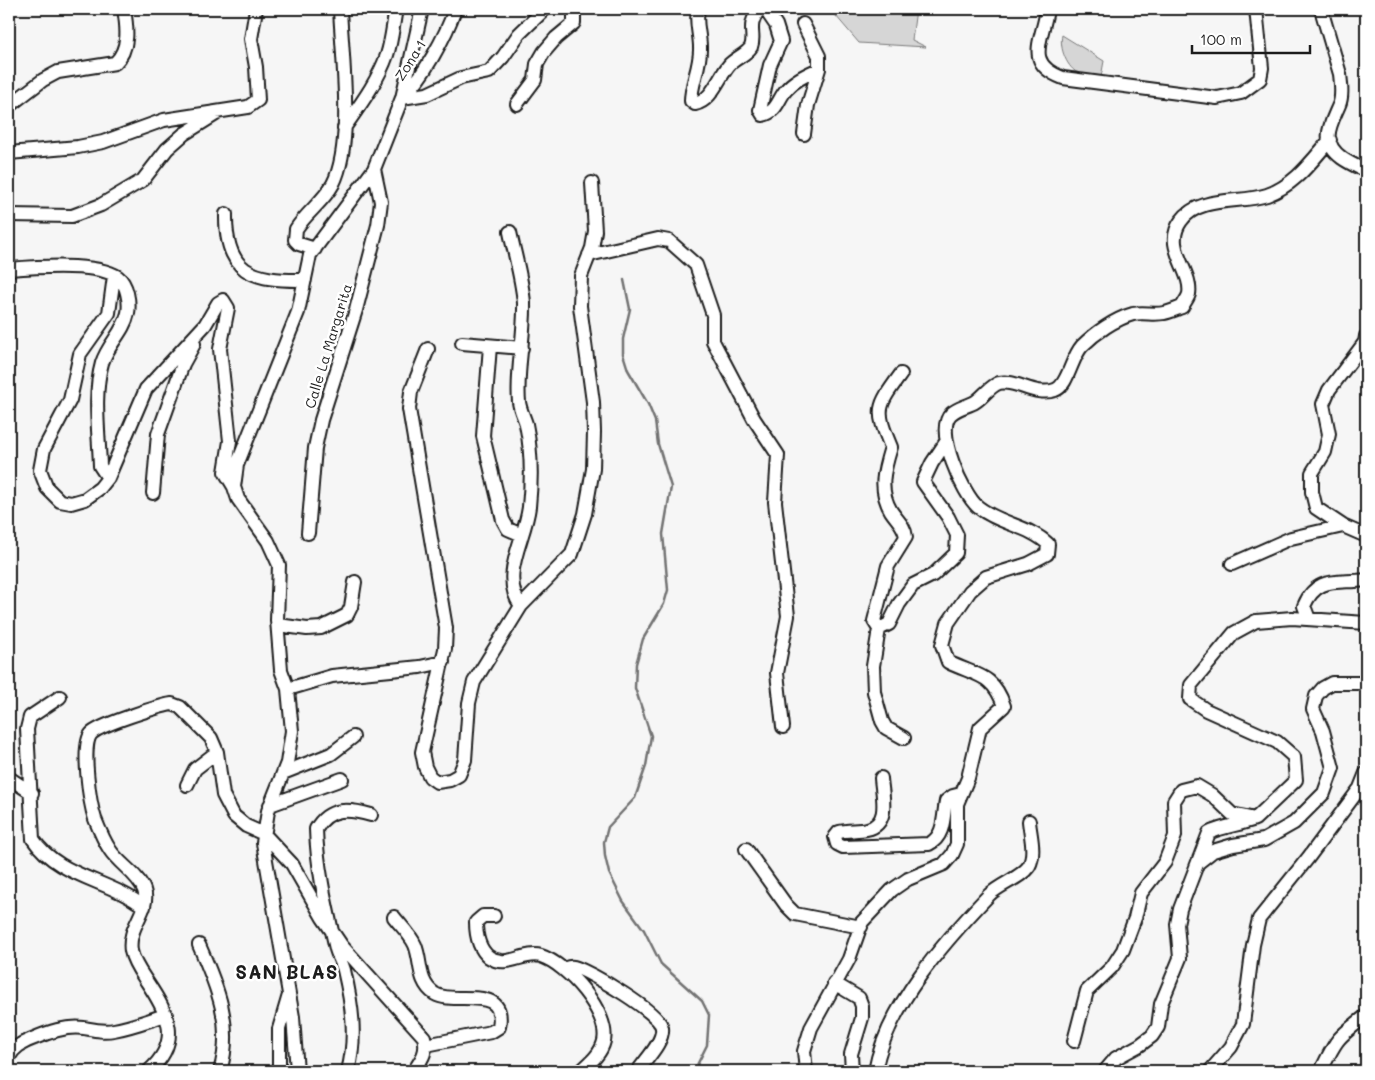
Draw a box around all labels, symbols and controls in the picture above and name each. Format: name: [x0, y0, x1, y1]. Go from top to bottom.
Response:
scale bar: [1192, 22, 1310, 54]
text: 100 m: [1200, 29, 1242, 49]
street label: Zona 1: [390, 36, 430, 84]
street label: Calle La Margarita: [300, 281, 356, 411]
district label: SAN BLAS: [235, 959, 339, 984]

